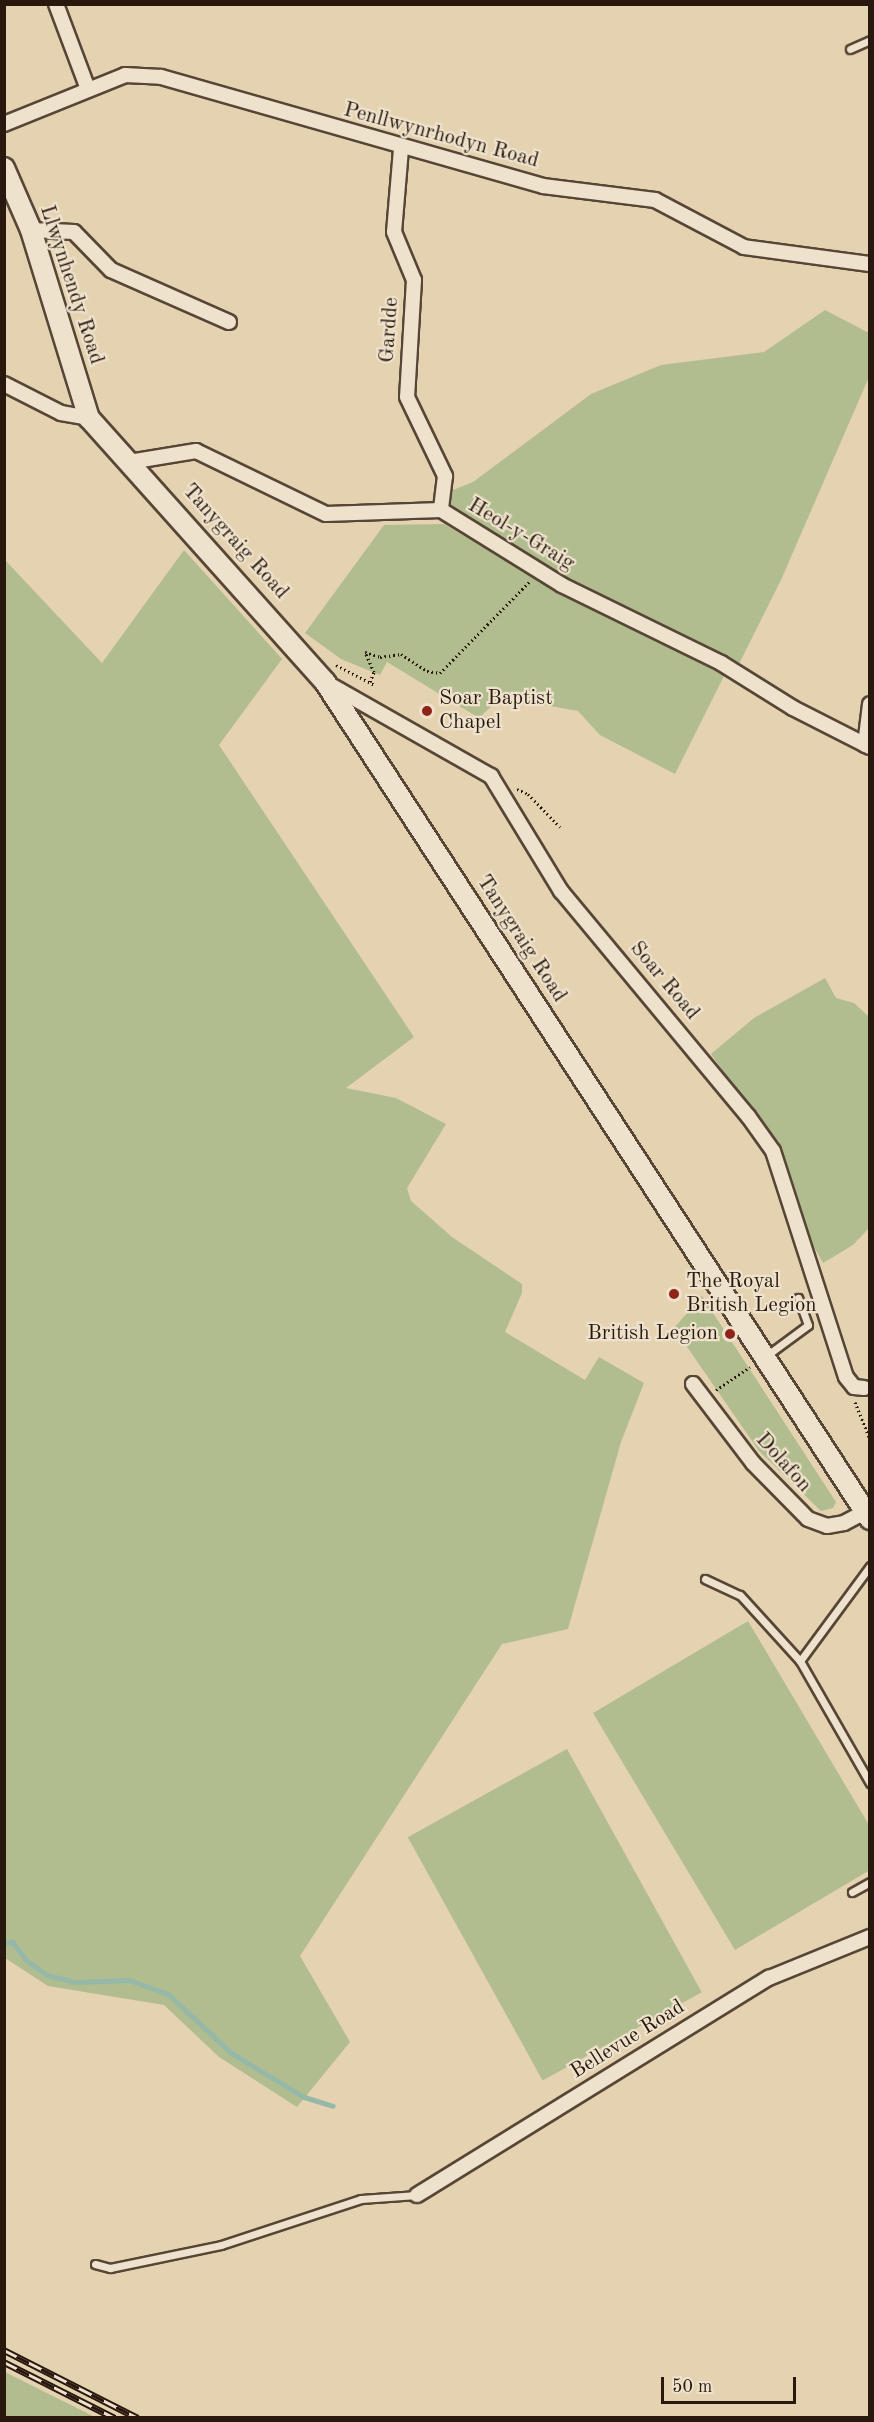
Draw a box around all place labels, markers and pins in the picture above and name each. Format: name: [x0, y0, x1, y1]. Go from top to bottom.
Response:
place label: Soar Baptist Chapel: [439, 686, 553, 736]
marker: Soar Baptist Chapel: [420, 704, 434, 718]
place label: The Royal British Legion: [686, 1269, 817, 1319]
marker: The Royal British Legion: [667, 1287, 681, 1301]
place label: British Legion: [587, 1321, 718, 1347]
marker: British Legion: [723, 1327, 737, 1341]

